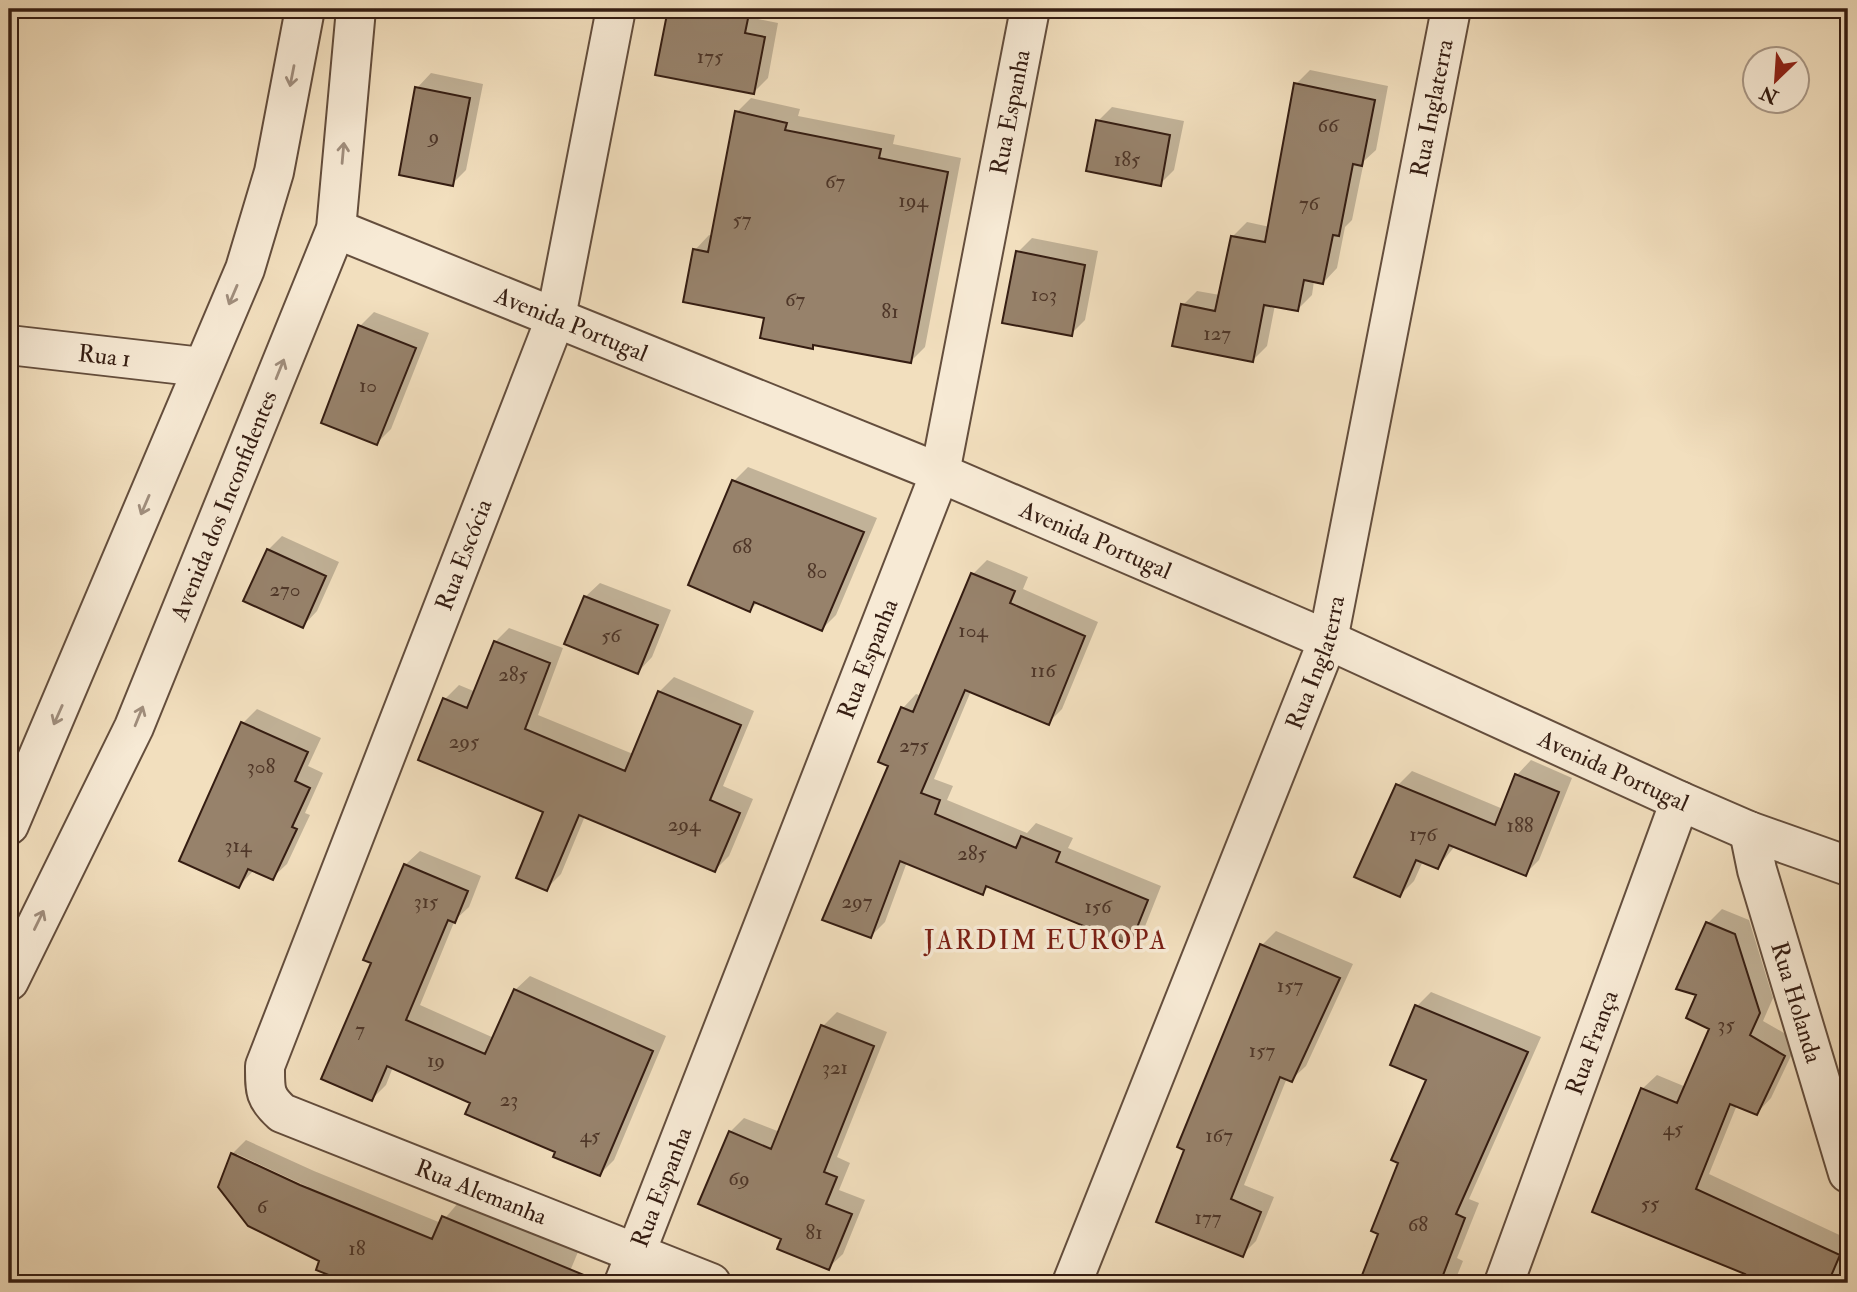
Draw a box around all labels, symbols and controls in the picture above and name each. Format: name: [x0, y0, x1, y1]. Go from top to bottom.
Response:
street label: Rua Inglaterra: [1403, 35, 1460, 180]
house number: 175: [697, 43, 724, 70]
street label: Rua Espanha: [983, 46, 1037, 177]
north arrow: [1742, 46, 1812, 116]
one-way arrow: [285, 64, 299, 87]
text: N: [1756, 80, 1783, 109]
house number: 66: [1317, 112, 1340, 139]
house number: 9: [427, 123, 439, 150]
one-way arrow: [337, 142, 350, 164]
house number: 185: [1114, 146, 1141, 173]
house number: 67: [825, 168, 845, 195]
house number: 194: [898, 187, 929, 214]
house number: 76: [1299, 190, 1321, 217]
house number: 57: [733, 206, 752, 233]
street label: Avenida Portugal: [490, 279, 653, 369]
house number: 103: [1031, 281, 1057, 308]
one-way arrow: [226, 284, 239, 305]
house number: 67: [785, 286, 805, 313]
house number: 81: [881, 298, 899, 325]
house number: 127: [1203, 320, 1231, 347]
street label: Rua 1: [76, 337, 132, 374]
one-way arrow: [274, 358, 287, 380]
house number: 10: [359, 372, 377, 399]
street label: Avenida dos Inconfidentes: [163, 386, 284, 626]
one-way arrow: [138, 493, 151, 515]
street label: Avenida Portugal: [1014, 493, 1176, 586]
street label: Rua Escócia: [429, 494, 500, 615]
house number: 68: [732, 533, 752, 560]
house number: 80: [807, 558, 827, 585]
house number: 270: [270, 576, 300, 603]
street label: Rua Inglaterra: [1278, 592, 1352, 734]
street label: Rua Espanha: [830, 593, 905, 723]
house number: 104: [958, 617, 989, 644]
house number: 56: [601, 622, 622, 649]
house number: 116: [1030, 657, 1057, 684]
house number: 285: [498, 661, 529, 688]
one-way arrow: [51, 703, 64, 725]
one-way arrow: [133, 705, 146, 727]
street label: Avenida Portugal: [1533, 722, 1694, 818]
house number: 295: [449, 728, 480, 755]
house number: 275: [899, 732, 929, 759]
house number: 308: [247, 753, 275, 780]
house number: 294: [668, 811, 702, 838]
house number: 188: [1506, 812, 1534, 839]
house number: 176: [1409, 821, 1438, 848]
house number: 314: [225, 832, 253, 859]
house number: 285: [957, 840, 988, 867]
house number: 315: [414, 888, 439, 915]
house number: 297: [841, 888, 873, 915]
house number: 156: [1084, 893, 1113, 920]
one-way arrow: [33, 910, 46, 931]
district label: JARDIM EUROPA: [923, 925, 1168, 957]
street label: Rua Holanda: [1764, 938, 1830, 1068]
house number: 157: [1277, 972, 1304, 999]
street label: Rua França: [1558, 985, 1626, 1099]
house number: 35: [1717, 1011, 1735, 1038]
house number: 7: [355, 1016, 365, 1043]
house number: 157: [1249, 1037, 1276, 1064]
house number: 19: [427, 1047, 445, 1074]
house number: 321: [822, 1054, 848, 1081]
house number: 23: [500, 1086, 518, 1113]
house number: 45: [1663, 1115, 1684, 1142]
street label: Rua Espanha: [624, 1121, 699, 1252]
house number: 45: [580, 1122, 601, 1149]
house number: 167: [1205, 1122, 1233, 1149]
street label: Rua Alemanha: [411, 1152, 552, 1232]
house number: 69: [728, 1165, 750, 1192]
house number: 55: [1641, 1190, 1660, 1217]
house number: 6: [257, 1193, 269, 1220]
house number: 177: [1195, 1204, 1222, 1231]
house number: 68: [1408, 1211, 1428, 1238]
house number: 81: [805, 1219, 823, 1246]
house number: 18: [348, 1235, 366, 1262]

